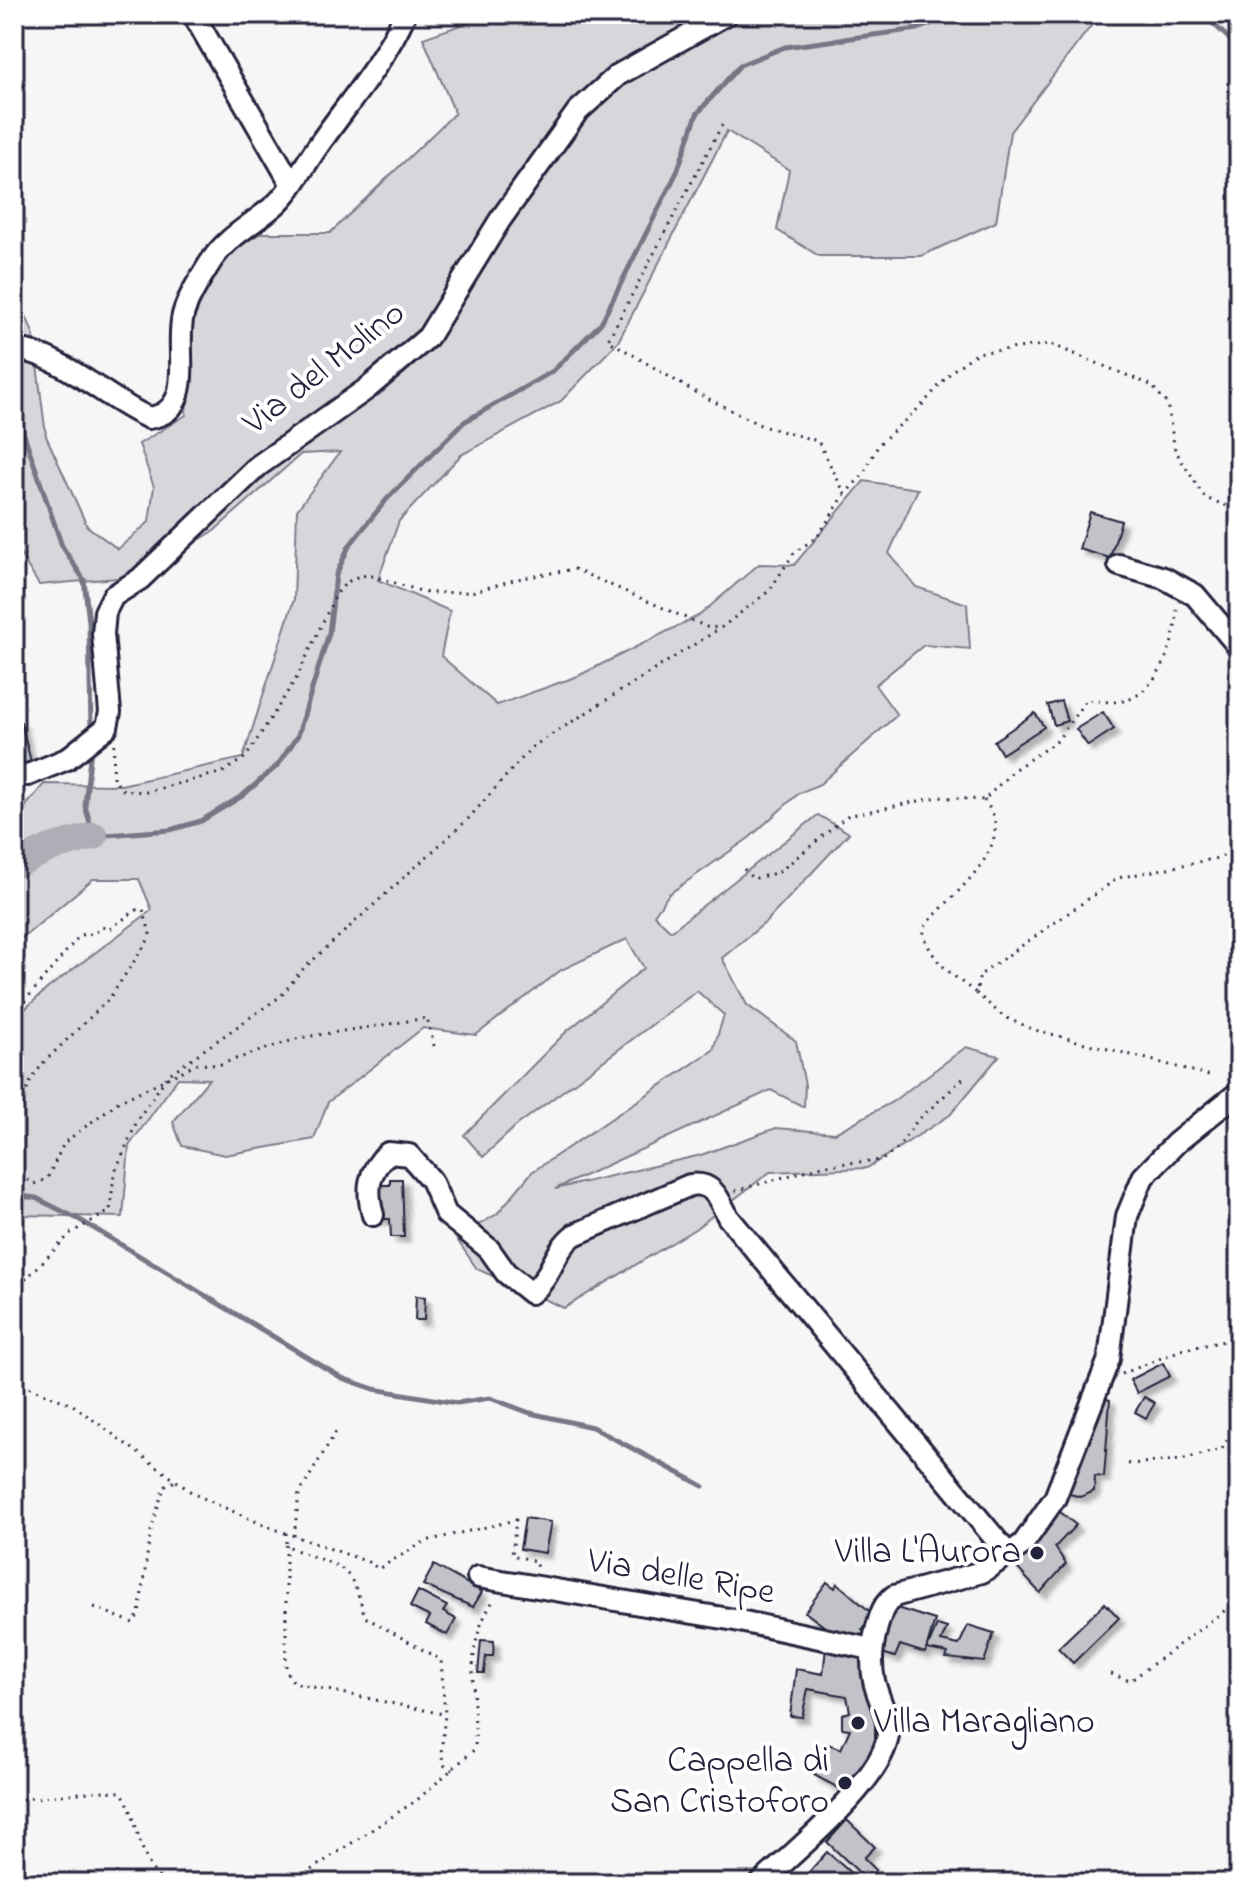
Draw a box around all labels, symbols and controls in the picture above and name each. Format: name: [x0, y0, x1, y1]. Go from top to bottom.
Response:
street label: Via del Molino: [232, 289, 418, 450]
place label: Villa L'Aurora: [834, 1527, 1021, 1580]
street label: Via delle Ripe: [582, 1535, 780, 1621]
marker: Villa L'Aurora: [1028, 1544, 1046, 1562]
place label: Villa Maragliano: [873, 1697, 1095, 1750]
marker: Villa Maragliano: [849, 1714, 867, 1732]
place label: Cappella di San Cristoforo: [610, 1736, 829, 1830]
marker: Cappella di San Cristoforo: [836, 1774, 854, 1792]

